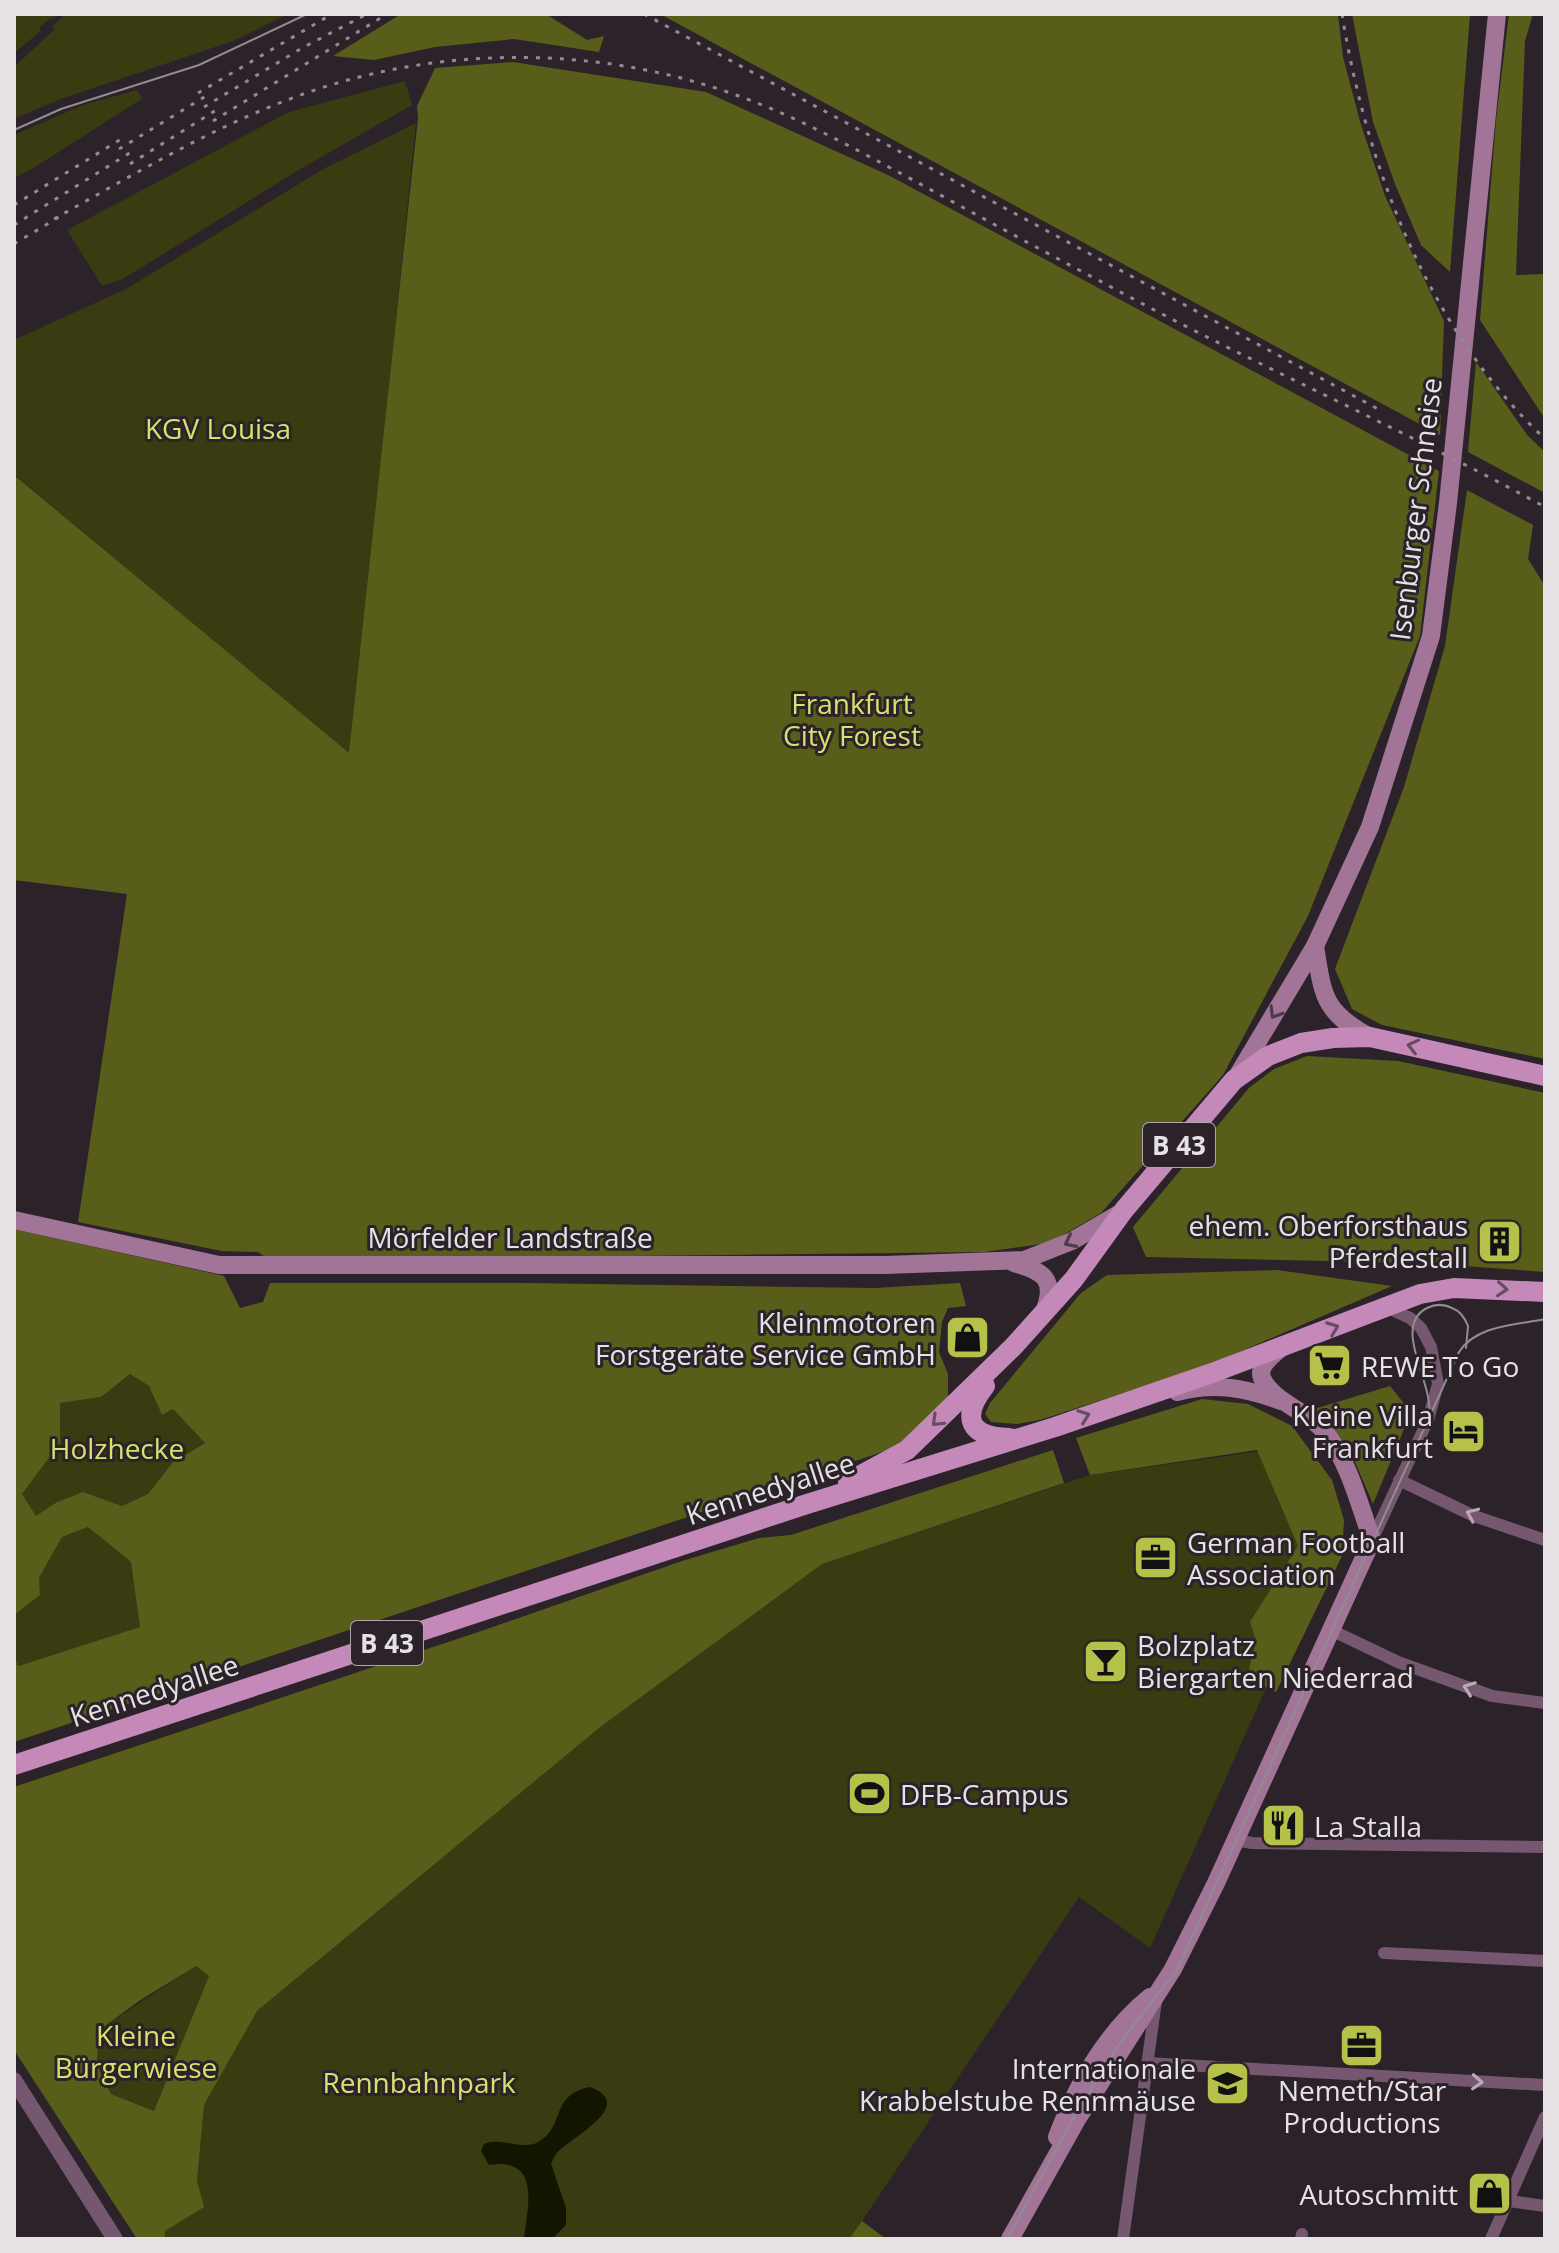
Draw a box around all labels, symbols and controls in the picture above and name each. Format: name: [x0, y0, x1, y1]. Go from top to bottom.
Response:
street label: Isenburger Schneise: [1380, 375, 1450, 643]
park label: KGV Louisa: [145, 409, 291, 447]
park label: Frankfurt City Forest: [783, 684, 921, 754]
one-way arrow: [1269, 1004, 1285, 1019]
one-way arrow: [1406, 1038, 1420, 1055]
road number: B 43: [1143, 1123, 1215, 1167]
place label: ehem. Oberforsthaus Pferdestall: [1188, 1206, 1468, 1276]
building icon: ehem. Oberforsthaus Pferdestall: [1475, 1217, 1523, 1265]
street label: Mörfelder Landstraße: [367, 1218, 653, 1256]
one-way arrow: [1063, 1232, 1078, 1247]
one-way arrow: [1496, 1280, 1509, 1297]
place label: Kleinmotoren Forstgeräte Service GmbH: [595, 1303, 936, 1373]
shop icon: Kleinmotoren Forstgeräte Service GmbH: [943, 1314, 991, 1362]
one-way arrow: [1325, 1321, 1339, 1338]
supermarket icon: REWE To Go: [1306, 1342, 1354, 1390]
place label: REWE To Go: [1361, 1347, 1519, 1385]
place label: Kleine Villa Frankfurt: [1292, 1396, 1433, 1466]
hotel icon: Kleine Villa Frankfurt: [1440, 1407, 1488, 1455]
one-way arrow: [1077, 1410, 1091, 1426]
one-way arrow: [932, 1412, 946, 1426]
park label: Holzhecke: [50, 1429, 184, 1467]
street label: Kennedyallee: [681, 1443, 859, 1533]
one-way arrow: [1465, 1508, 1480, 1524]
place label: German Football Association: [1187, 1523, 1405, 1593]
office icon: German Football Association: [1132, 1534, 1180, 1582]
road number: B 43: [351, 1621, 423, 1665]
place label: Bolzplatz Biergarten Niederrad: [1137, 1626, 1414, 1696]
bar icon: Bolzplatz Biergarten Niederrad: [1082, 1637, 1130, 1685]
street label: Kennedyallee: [65, 1645, 243, 1735]
one-way arrow: [1463, 1681, 1477, 1697]
sports icon: DFB-Campus: [845, 1770, 893, 1818]
place label: DFB-Campus: [900, 1775, 1069, 1813]
restaurant icon: La Stalla: [1259, 1802, 1307, 1850]
place label: La Stalla: [1314, 1807, 1422, 1845]
park label: Kleine Bürgerwiese: [55, 2016, 217, 2086]
office icon: Nemeth/Star Productions: [1338, 2022, 1386, 2070]
place label: Internationale Krabbelstube Rennmäuse: [859, 2049, 1196, 2119]
school or university icon: Internationale Krabbelstube Rennmäuse: [1203, 2060, 1251, 2108]
park label: Rennbahnpark: [322, 2063, 516, 2101]
place label: Nemeth/Star Productions: [1278, 2071, 1447, 2141]
one-way arrow: [1471, 2073, 1484, 2090]
shop icon: Autoschmitt: [1465, 2170, 1513, 2218]
place label: Autoschmitt: [1299, 2175, 1458, 2213]

